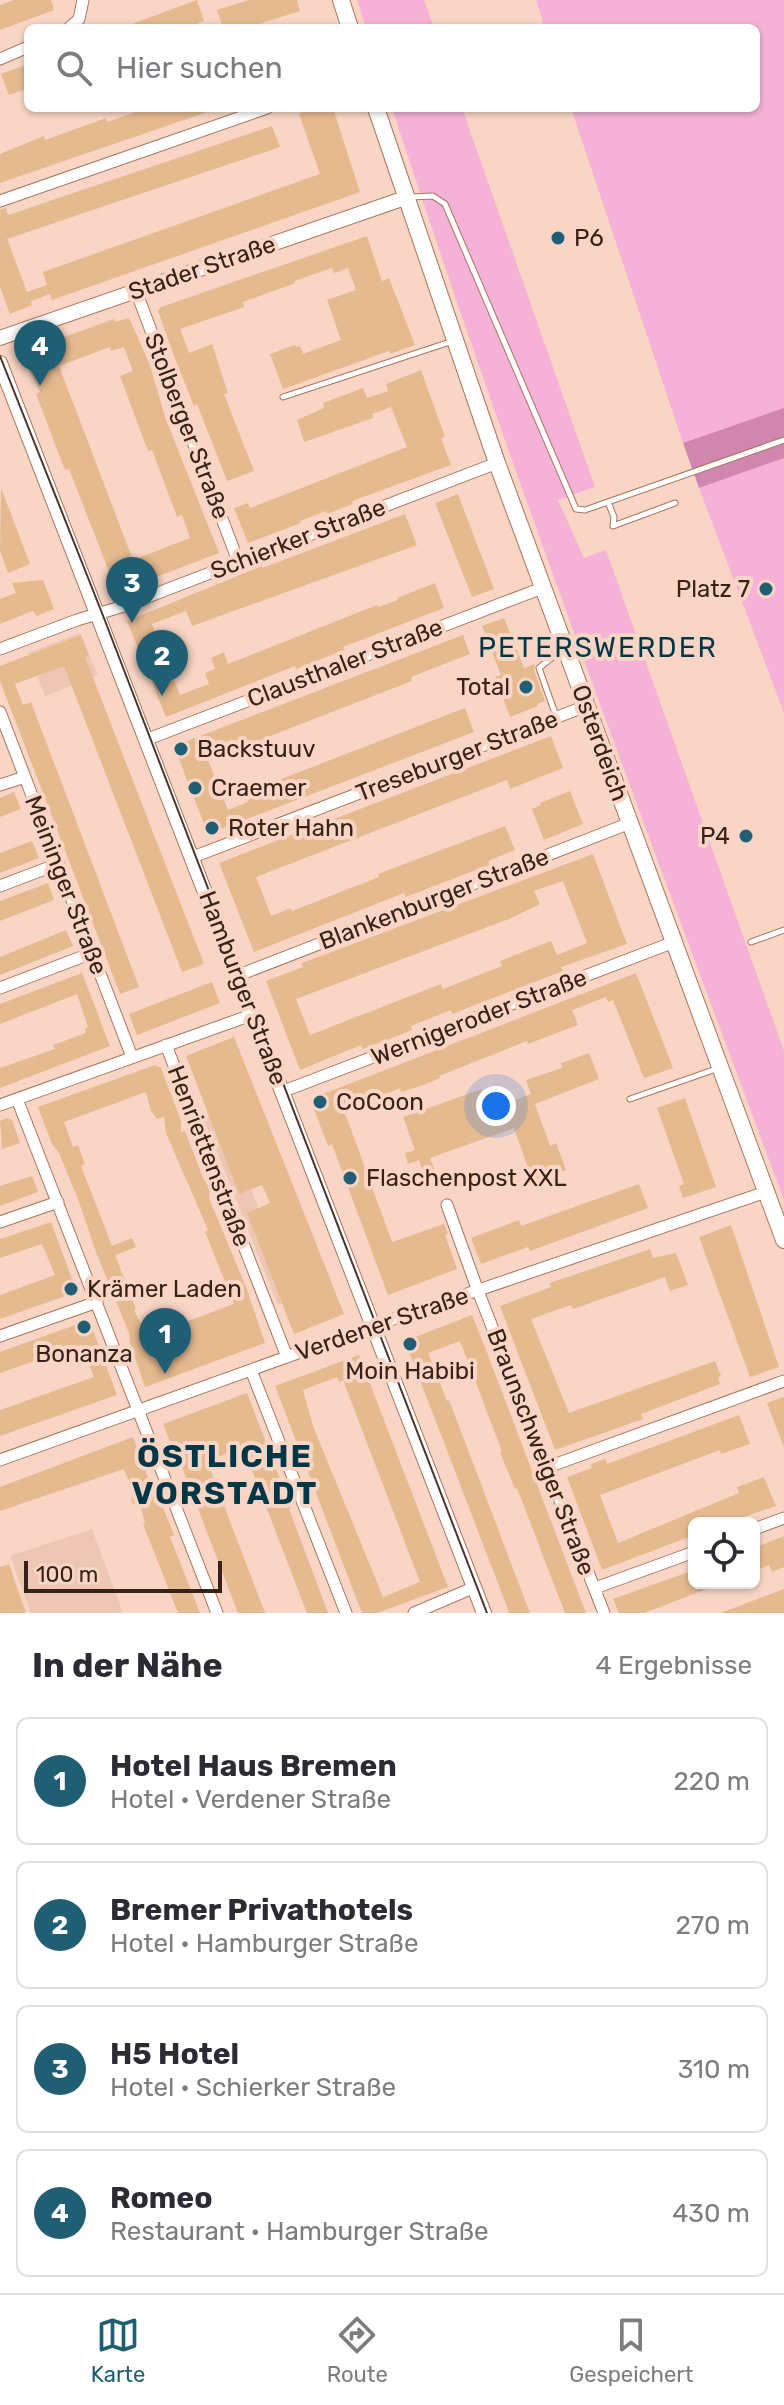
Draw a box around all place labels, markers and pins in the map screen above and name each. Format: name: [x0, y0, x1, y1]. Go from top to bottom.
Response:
place label: P6: [574, 224, 604, 252]
marker: P6: [549, 229, 567, 247]
pin: 4: [14, 320, 66, 386]
pin: 3: [106, 557, 158, 623]
place label: Platz 7: [676, 575, 750, 603]
marker: Platz 7: [757, 580, 775, 598]
pin: 2: [136, 630, 188, 696]
place label: Total: [456, 673, 510, 701]
marker: Total: [517, 678, 535, 696]
place label: Backstuuv: [197, 735, 315, 763]
marker: Backstuuv: [172, 740, 190, 758]
place label: Craemer: [211, 774, 307, 802]
marker: Craemer: [186, 779, 204, 797]
place label: Roter Hahn: [228, 814, 354, 842]
marker: Roter Hahn: [203, 819, 221, 837]
place label: P4: [700, 822, 730, 850]
marker: P4: [737, 827, 755, 845]
place label: CoCoon: [336, 1088, 424, 1116]
marker: CoCoon: [311, 1093, 329, 1111]
place label: Flaschenpost XXL: [366, 1164, 567, 1192]
marker: Flaschenpost XXL: [341, 1169, 359, 1187]
place label: Krämer Laden: [87, 1275, 242, 1303]
marker: Krämer Laden: [62, 1280, 80, 1298]
pin: 1: [139, 1308, 191, 1374]
marker: Bonanza: [75, 1318, 93, 1336]
marker: Moin Habibi: [401, 1335, 419, 1353]
place label: Bonanza: [35, 1340, 133, 1368]
place label: Moin Habibi: [345, 1357, 475, 1385]

